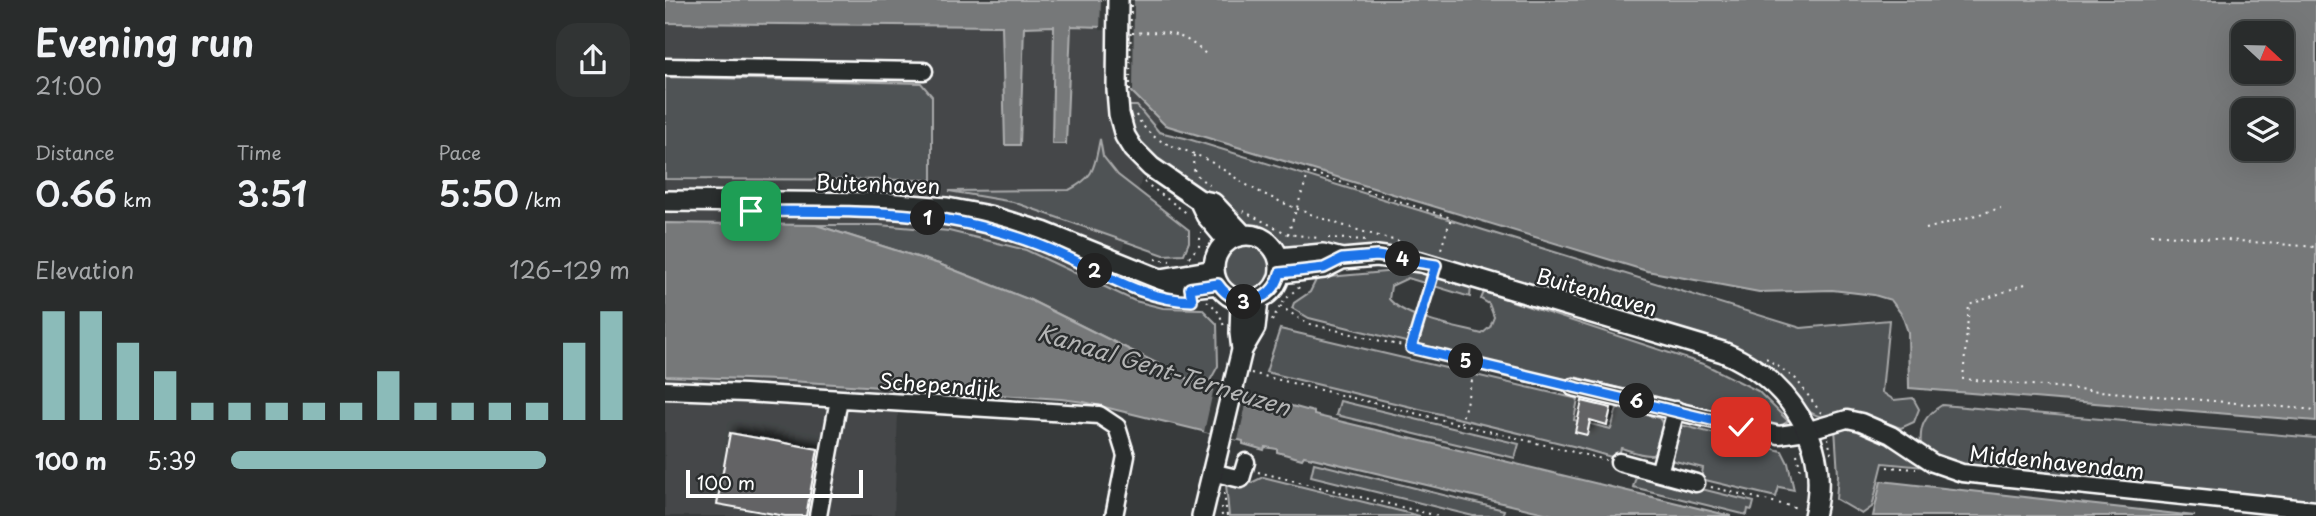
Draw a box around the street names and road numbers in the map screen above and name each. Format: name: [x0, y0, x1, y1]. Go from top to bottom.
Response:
street label: Buitenhaven: [815, 165, 941, 201]
street label: Buitenhaven: [1533, 258, 1661, 324]
street label: Schependijk: [878, 364, 1002, 404]
street label: Middenhavendam: [1968, 436, 2146, 486]

